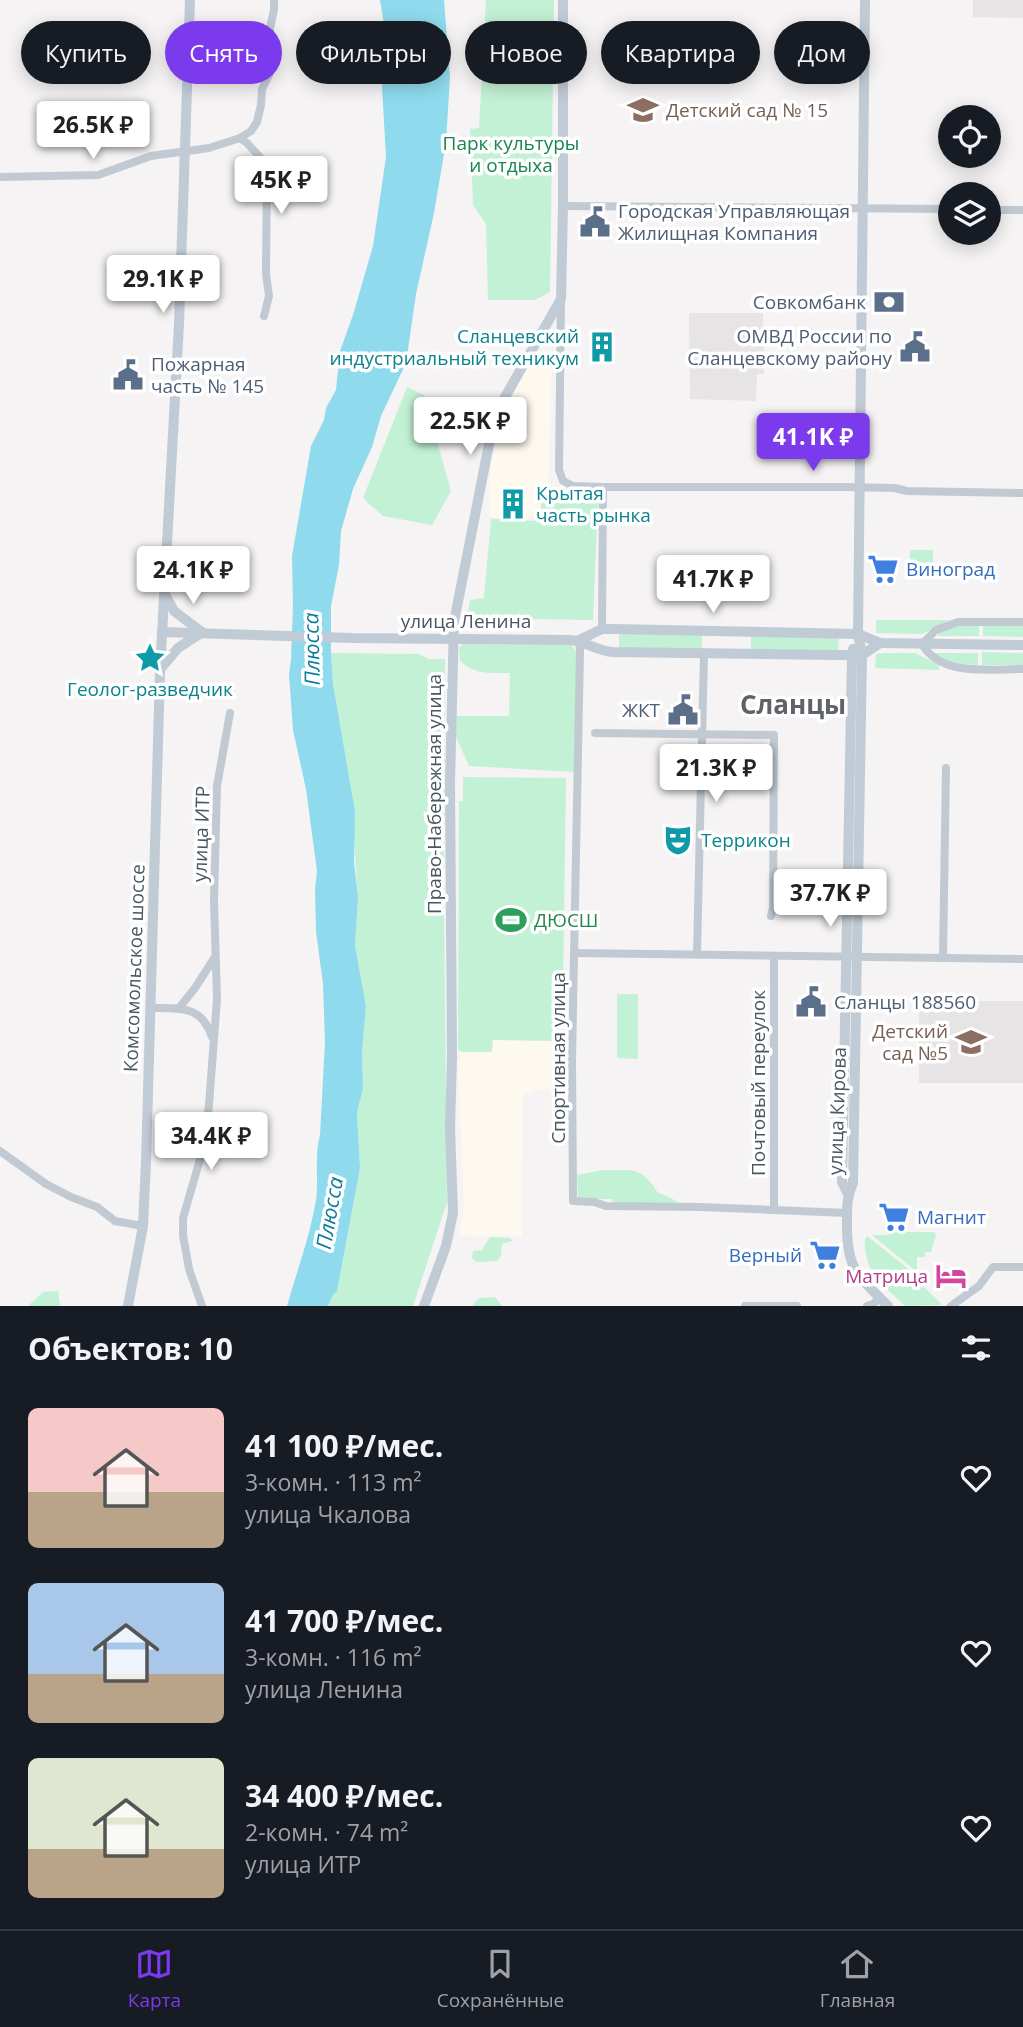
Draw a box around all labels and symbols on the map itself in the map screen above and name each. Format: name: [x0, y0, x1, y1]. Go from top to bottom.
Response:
school or university icon: Детский сад № 15: [626, 93, 660, 127]
place label: Детский сад № 15: [666, 97, 828, 123]
pin: 26.5K ₽: [28, 102, 158, 161]
park label: Парк культуры и отдыха: [443, 130, 579, 178]
pin: 45K ₽: [232, 156, 330, 216]
place label: Городская Управляющая Жилищная Компания: [618, 198, 850, 246]
public building icon: Городская Управляющая Жилищная Компания: [578, 205, 612, 239]
pin: 29.1K ₽: [98, 256, 228, 315]
bank icon: Совкомбанк: [872, 285, 906, 319]
place label: Совкомбанк: [753, 289, 866, 315]
place label: Сланцевский индустриальный техникум: [330, 323, 579, 371]
place label: ОМВД России по Сланцевскому району: [687, 323, 892, 371]
building icon: Сланцевский индустриальный техникум: [585, 330, 619, 364]
public building icon: ОМВД России по Сланцевскому району: [898, 330, 932, 364]
place label: Пожарная часть № 145: [151, 351, 264, 399]
public building icon: Пожарная часть № 145: [111, 358, 145, 392]
pin: 22.5K ₽: [405, 398, 535, 457]
pin: 41.1K ₽: [748, 414, 878, 473]
place label: Крытая часть рынка: [536, 480, 651, 528]
building icon: Крытая часть рынка: [496, 487, 530, 521]
pin: 24.1K ₽: [128, 546, 258, 606]
supermarket icon: Виноград: [866, 552, 900, 586]
pin: 41.7K ₽: [648, 556, 778, 615]
place label: Виноград: [906, 556, 995, 582]
street label: улица Ленина: [401, 608, 531, 634]
water label: Плюсса: [296, 612, 326, 686]
place icon: Геолог-разведчик: [133, 641, 167, 675]
street label: Право-Набережная улица: [421, 674, 447, 914]
place label: Геолог-разведчик: [67, 676, 233, 702]
district label: Сланцы: [740, 686, 846, 722]
public building icon: ЖКТ: [666, 693, 700, 727]
place label: ЖКТ: [622, 697, 661, 723]
pin: 21.3K ₽: [651, 744, 781, 804]
street label: улица ИТР: [186, 785, 216, 883]
theatre icon: Террикон: [661, 823, 695, 857]
place label: Террикон: [701, 827, 791, 853]
street label: Комсомольское шоссе: [117, 864, 151, 1072]
pin: 37.7K ₽: [765, 870, 895, 929]
sports icon: ДЮСШ: [494, 903, 528, 937]
place label: ДЮСШ: [534, 907, 598, 933]
street label: Спортивная улица: [545, 972, 571, 1144]
public building icon: Сланцы 188560: [794, 985, 828, 1019]
place label: Сланцы 188560: [834, 989, 976, 1015]
street label: Почтовый переулок: [745, 990, 771, 1176]
place label: Детский сад №5: [872, 1018, 948, 1066]
school or university icon: Детский сад №5: [954, 1025, 988, 1059]
street label: улица Кирова: [822, 1047, 852, 1175]
pin: 34.4K ₽: [146, 1112, 276, 1172]
water label: Плюсса: [309, 1174, 349, 1251]
supermarket icon: Магнит: [877, 1200, 911, 1234]
place label: Магнит: [917, 1204, 986, 1230]
supermarket icon: Верный: [808, 1238, 842, 1272]
place label: Верный: [729, 1242, 802, 1268]
hotel icon: Матрица: [934, 1259, 968, 1293]
place label: Матрица: [845, 1263, 928, 1289]

